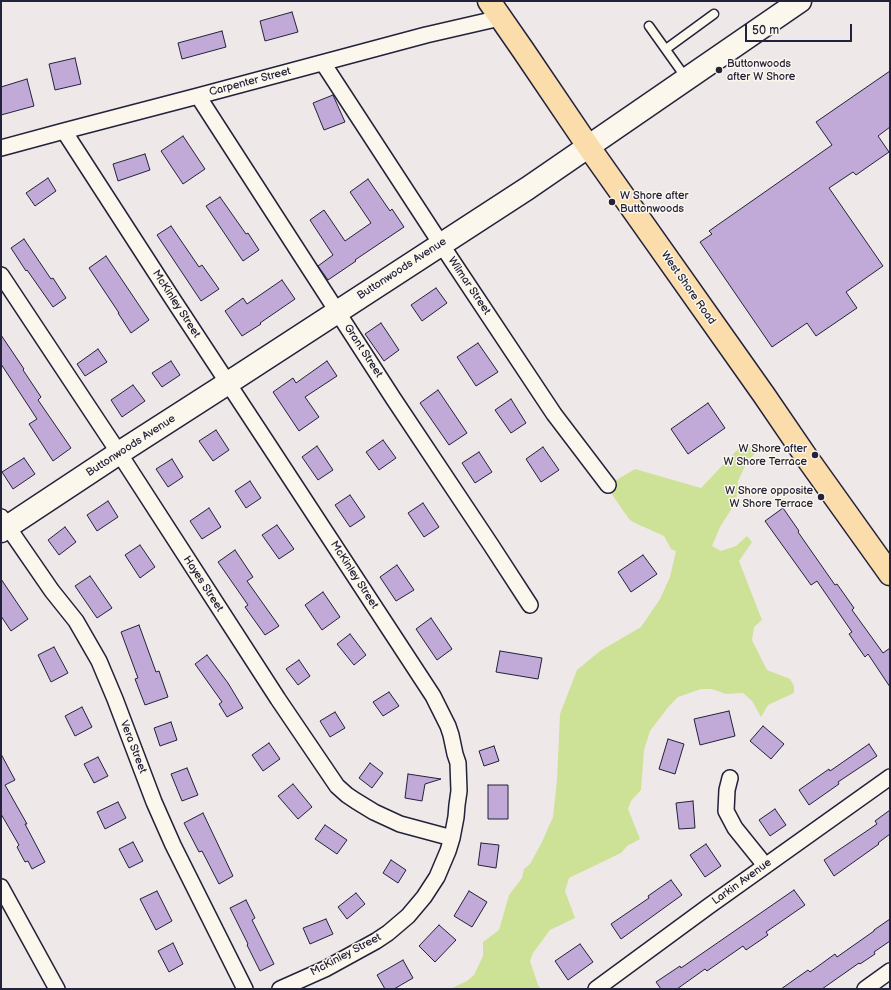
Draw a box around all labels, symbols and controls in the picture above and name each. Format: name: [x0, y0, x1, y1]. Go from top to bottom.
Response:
scale bar: [747, 16, 854, 42]
text: 50 m: [752, 23, 779, 38]
place label: Buttonwoods after W Shore: [727, 57, 795, 83]
street label: Carpenter Street: [208, 65, 292, 99]
marker: Buttonwoods after W Shore: [714, 65, 724, 75]
place label: W Shore after Buttonwoods: [620, 189, 688, 215]
marker: W Shore after Buttonwoods: [607, 197, 617, 207]
street label: Buttonwoods Avenue: [355, 235, 449, 303]
street label: West Shore Road: [658, 249, 718, 327]
street label: Wilmar Street: [445, 255, 493, 317]
street label: McKinley Street: [149, 268, 203, 340]
street label: Grant Street: [341, 322, 385, 380]
street label: Buttonwoods Avenue: [84, 412, 178, 480]
place label: W Shore after W Shore Terrace: [723, 442, 807, 468]
marker: W Shore after W Shore Terrace: [810, 450, 820, 460]
place label: W Shore opposite W Shore Terrace: [725, 484, 813, 510]
marker: W Shore opposite W Shore Terrace: [816, 492, 826, 502]
street label: McKinley Street: [327, 539, 381, 611]
street label: Hayes Street: [180, 554, 226, 614]
street label: Vera Street: [117, 719, 149, 775]
street label: Larkin Avenue: [710, 856, 774, 908]
street label: McKinley Street: [308, 931, 384, 979]

